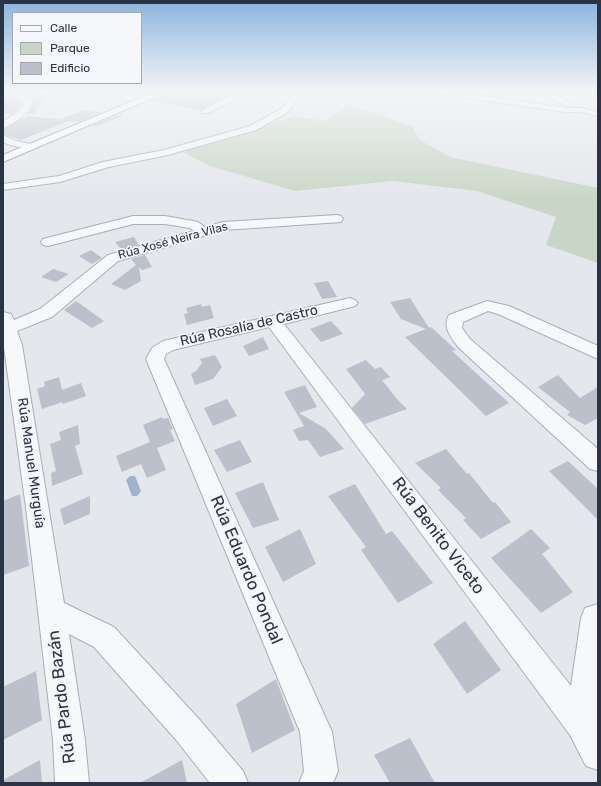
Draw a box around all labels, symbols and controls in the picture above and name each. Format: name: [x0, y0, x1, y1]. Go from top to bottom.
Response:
legend: [12, 12, 142, 84]
text: Calle: [50, 21, 77, 35]
text: Parque: [50, 41, 90, 55]
text: Edificio: [50, 61, 90, 75]
street label: Rúa Xosé Neira Vilas: [117, 219, 229, 263]
street label: Rúa Rosalía de Castro: [178, 302, 320, 350]
street label: Rúa Manuel Murguía: [14, 397, 48, 529]
street label: Rúa Benito Viceto: [387, 473, 489, 599]
street label: Rúa Eduardo Pondal: [205, 493, 287, 647]
street label: Rúa Pardo Bazán: [44, 629, 80, 765]

